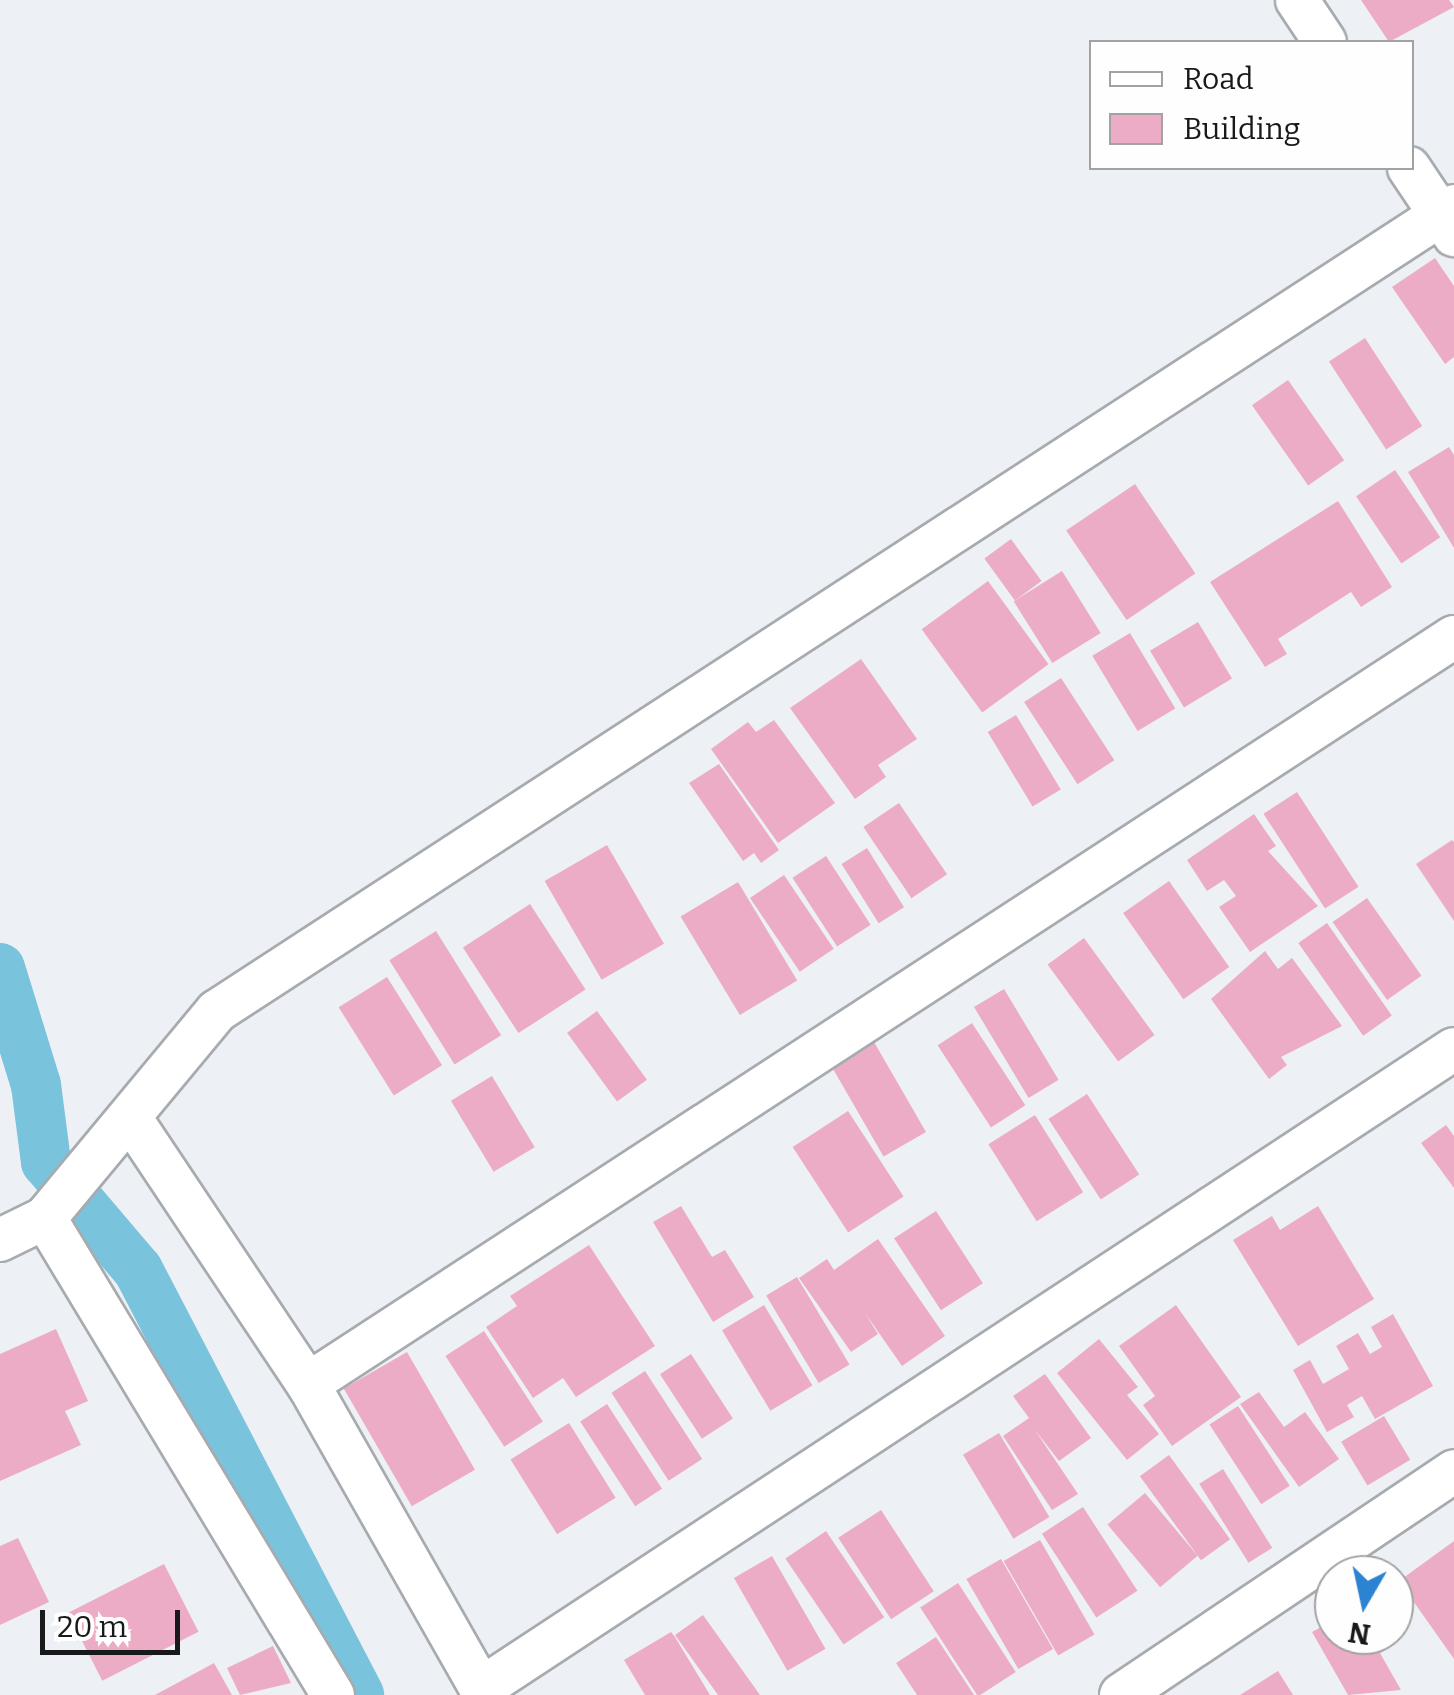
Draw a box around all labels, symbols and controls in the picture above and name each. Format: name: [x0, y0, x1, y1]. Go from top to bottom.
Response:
legend: [1089, 40, 1414, 170]
text: Road: [1183, 61, 1254, 97]
text: Building: [1183, 111, 1301, 147]
north arrow: [1314, 1555, 1414, 1655]
scale bar: [45, 1590, 185, 1652]
text: 20 m: [57, 1609, 127, 1645]
text: N: [1346, 1615, 1373, 1651]

